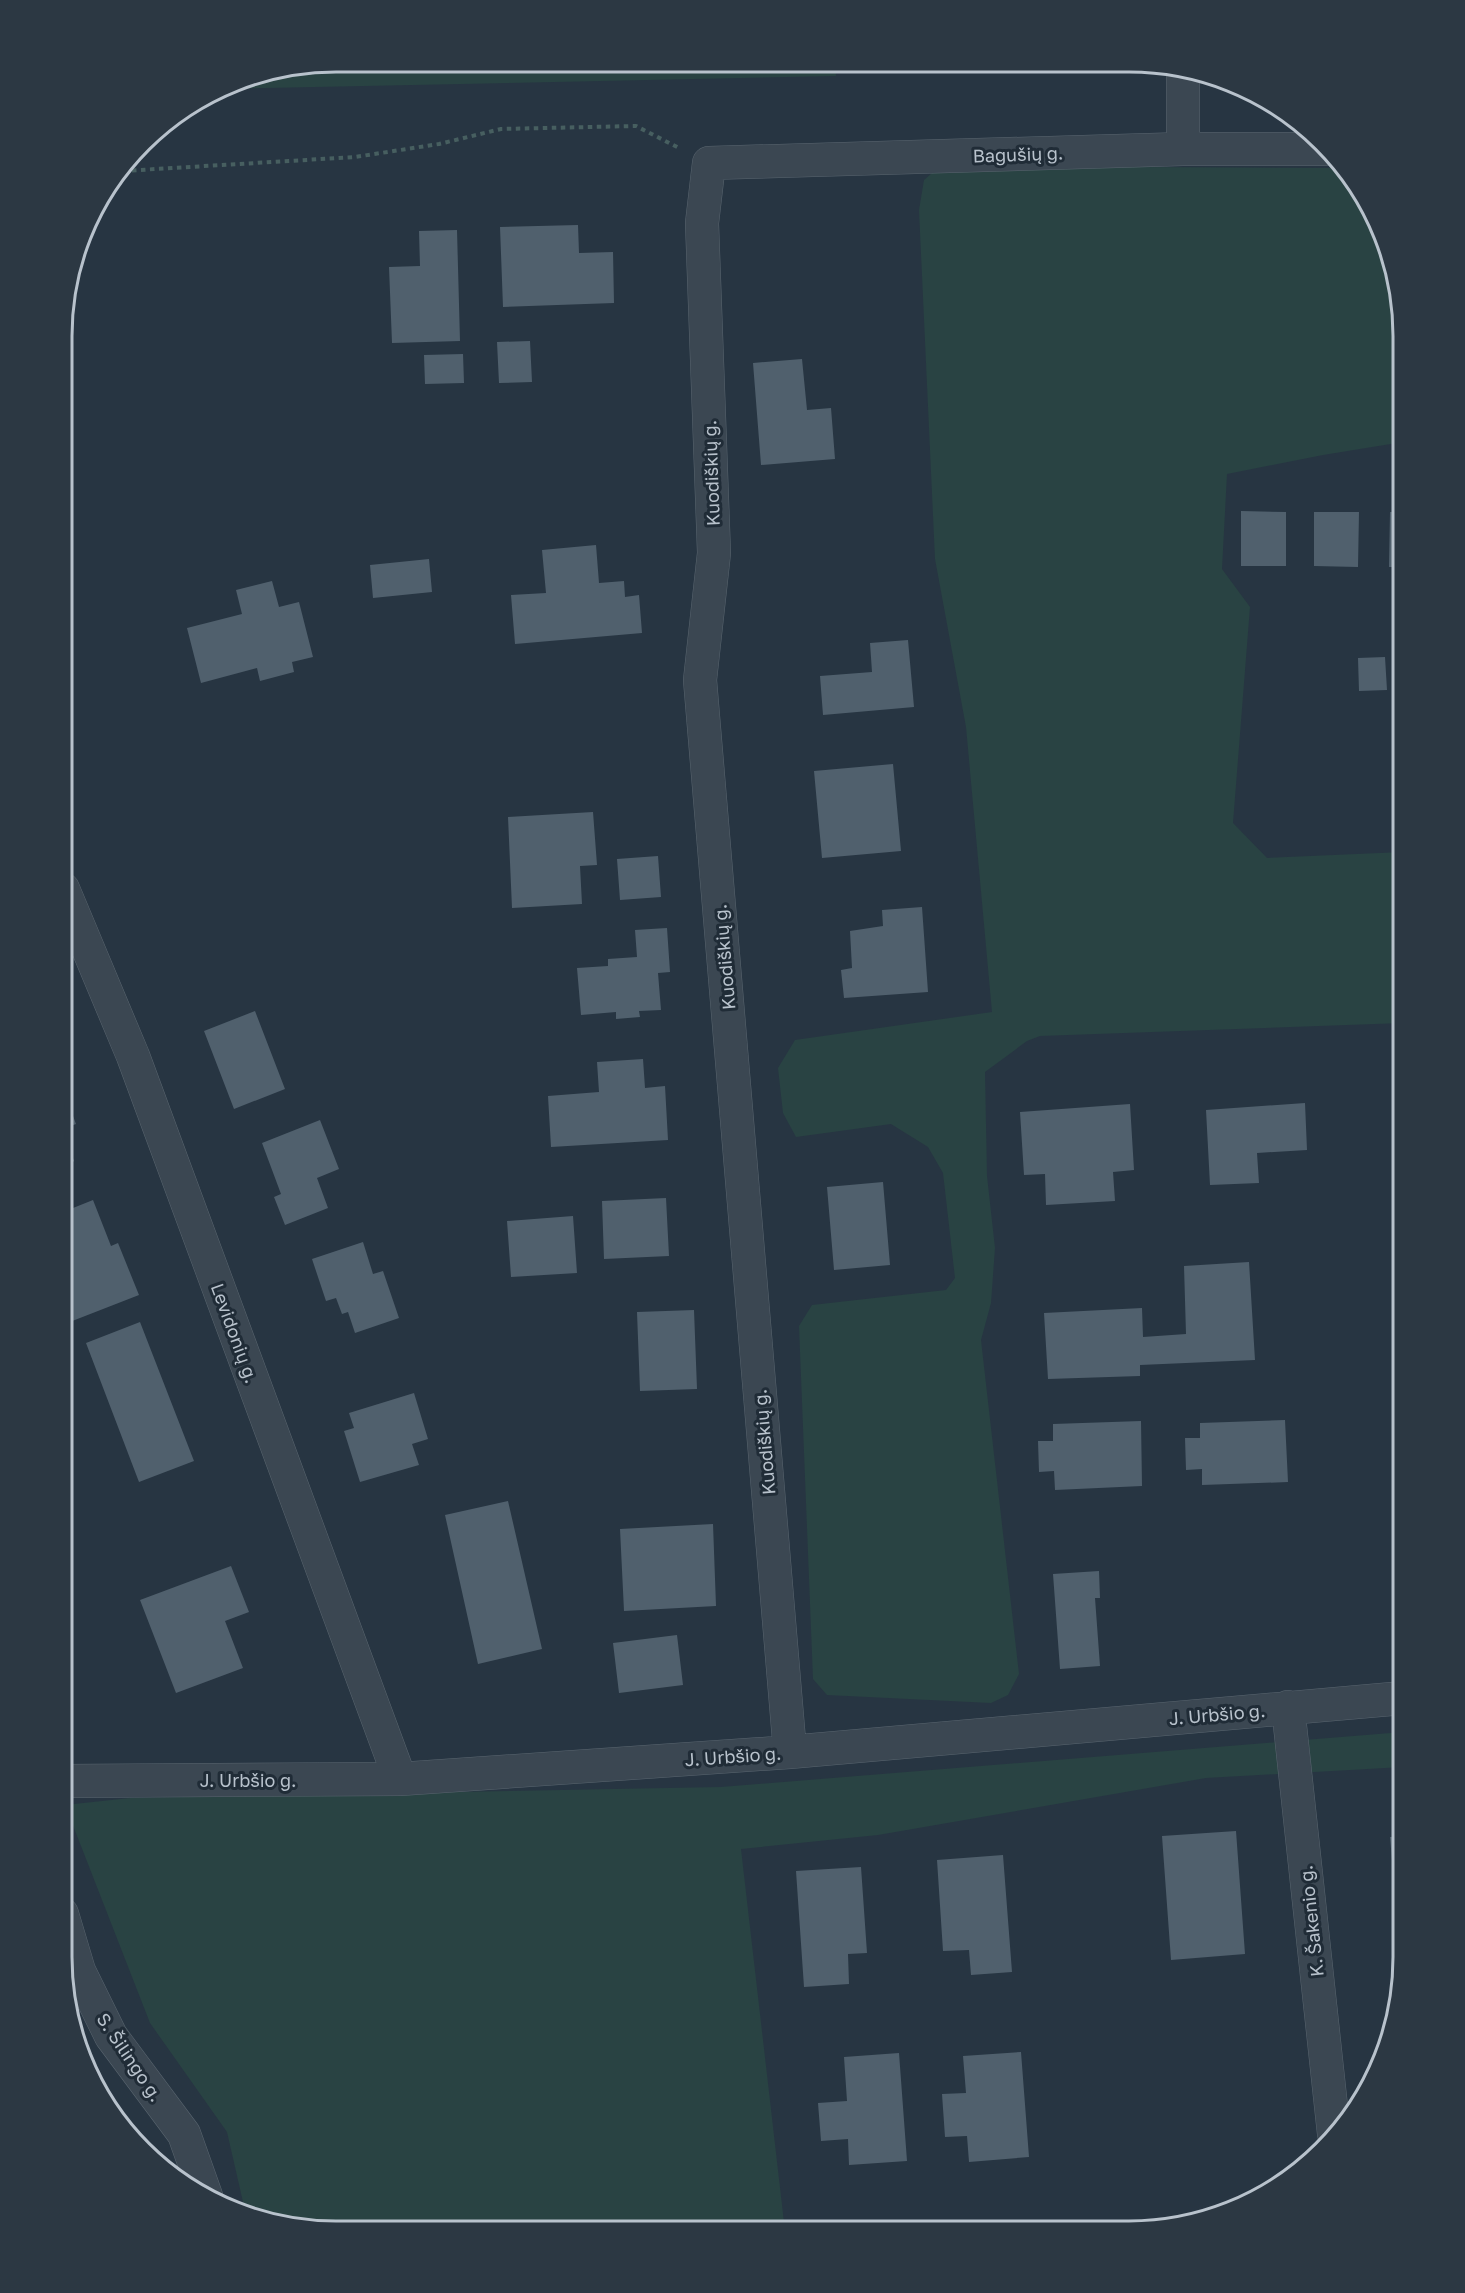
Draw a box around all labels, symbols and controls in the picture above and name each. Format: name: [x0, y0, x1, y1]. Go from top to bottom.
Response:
street label: Bagušių g.: [972, 141, 1064, 167]
street label: Kuodiškių g.: [698, 420, 724, 526]
street label: Kuodiškių g.: [708, 903, 740, 1011]
street label: Levidonių g.: [207, 1280, 263, 1386]
street label: Kuodiškių g.: [748, 1388, 780, 1496]
street label: J. Urbšio g.: [1168, 1699, 1266, 1729]
street label: J. Urbšio g.: [684, 1742, 782, 1770]
street label: J. Urbšio g.: [200, 1769, 296, 1791]
street label: K. Šakenio g.: [1294, 1864, 1328, 1978]
street label: S. Šilingo g.: [92, 2009, 168, 2105]

